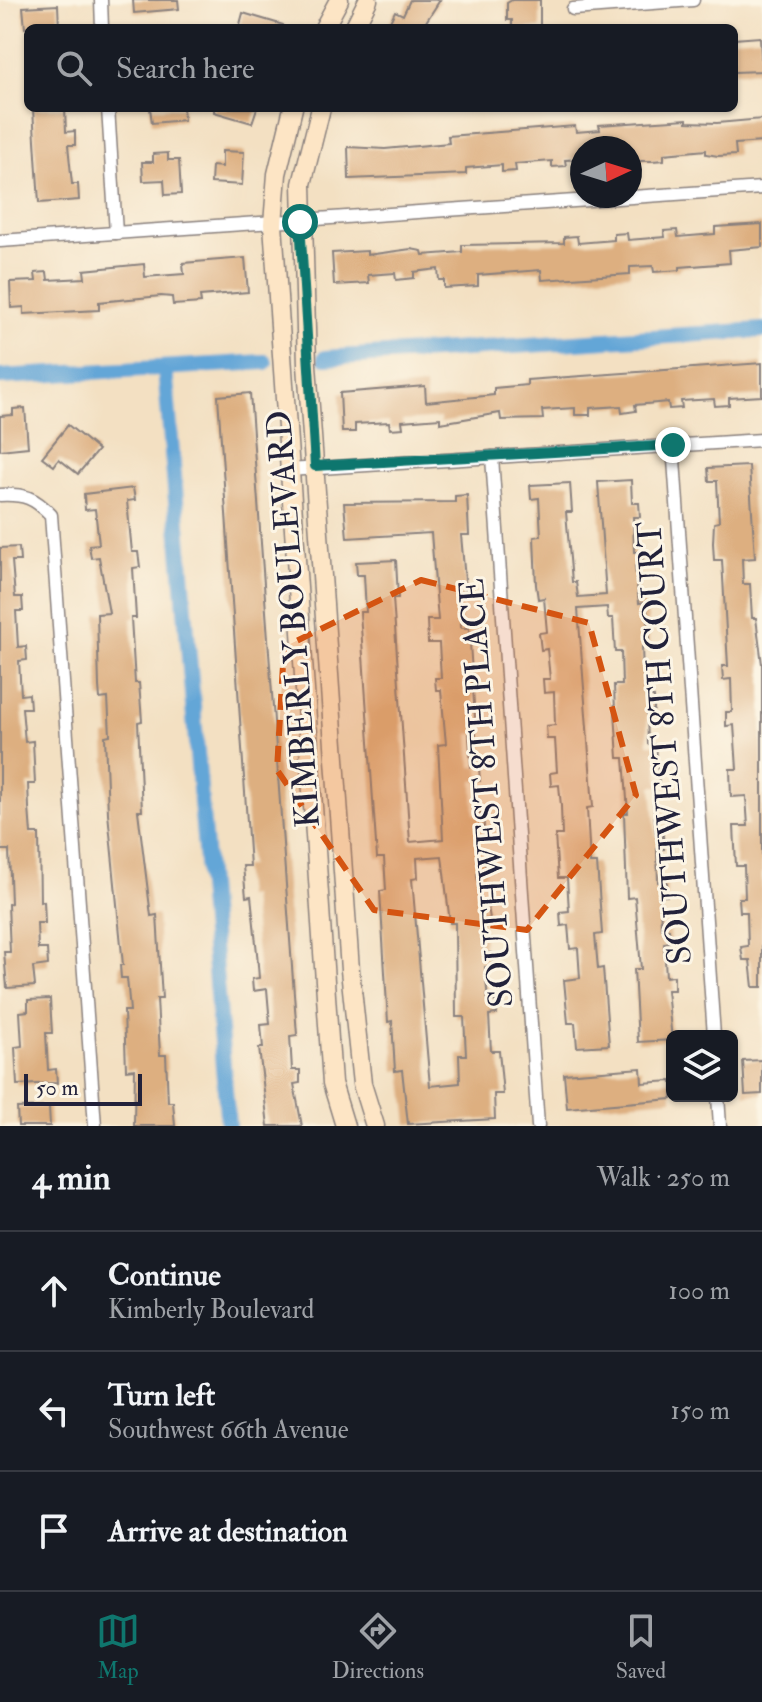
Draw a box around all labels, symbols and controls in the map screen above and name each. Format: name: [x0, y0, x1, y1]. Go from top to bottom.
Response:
search box: [24, 24, 738, 112]
icon: search: [52, 46, 96, 90]
text: Search here: [116, 50, 255, 87]
north arrow: [570, 136, 642, 208]
route start: [282, 204, 318, 240]
street label: KIMBERLY BOULEVARD: [258, 409, 330, 829]
route end: [655, 427, 691, 463]
street label: SOUTHWEST 8TH COURT: [628, 520, 702, 966]
street label: SOUTHWEST 8TH PLACE: [451, 577, 523, 1009]
map controls: [666, 1030, 738, 1102]
button: layers: [666, 1030, 738, 1102]
scale bar: [24, 1070, 142, 1106]
text: 50 m: [36, 1074, 78, 1102]
text: 4 min: [32, 1157, 110, 1200]
text: Walk · 250 m: [597, 1162, 730, 1194]
text: Continue: [108, 1257, 221, 1294]
icon: ahead: [32, 1269, 76, 1313]
text: 100 m: [669, 1275, 730, 1307]
text: Kimberly Boulevard: [108, 1294, 314, 1326]
text: Turn left: [108, 1377, 215, 1414]
icon: left: [32, 1389, 76, 1433]
text: 150 m: [671, 1395, 730, 1427]
text: Southwest 66th Avenue: [108, 1414, 349, 1446]
icon: arrive: [32, 1509, 76, 1553]
text: Arrive at destination: [108, 1513, 348, 1550]
tab: Map: [96, 1609, 140, 1685]
tab: Directions: [332, 1609, 424, 1685]
tab: Saved: [616, 1609, 666, 1685]

